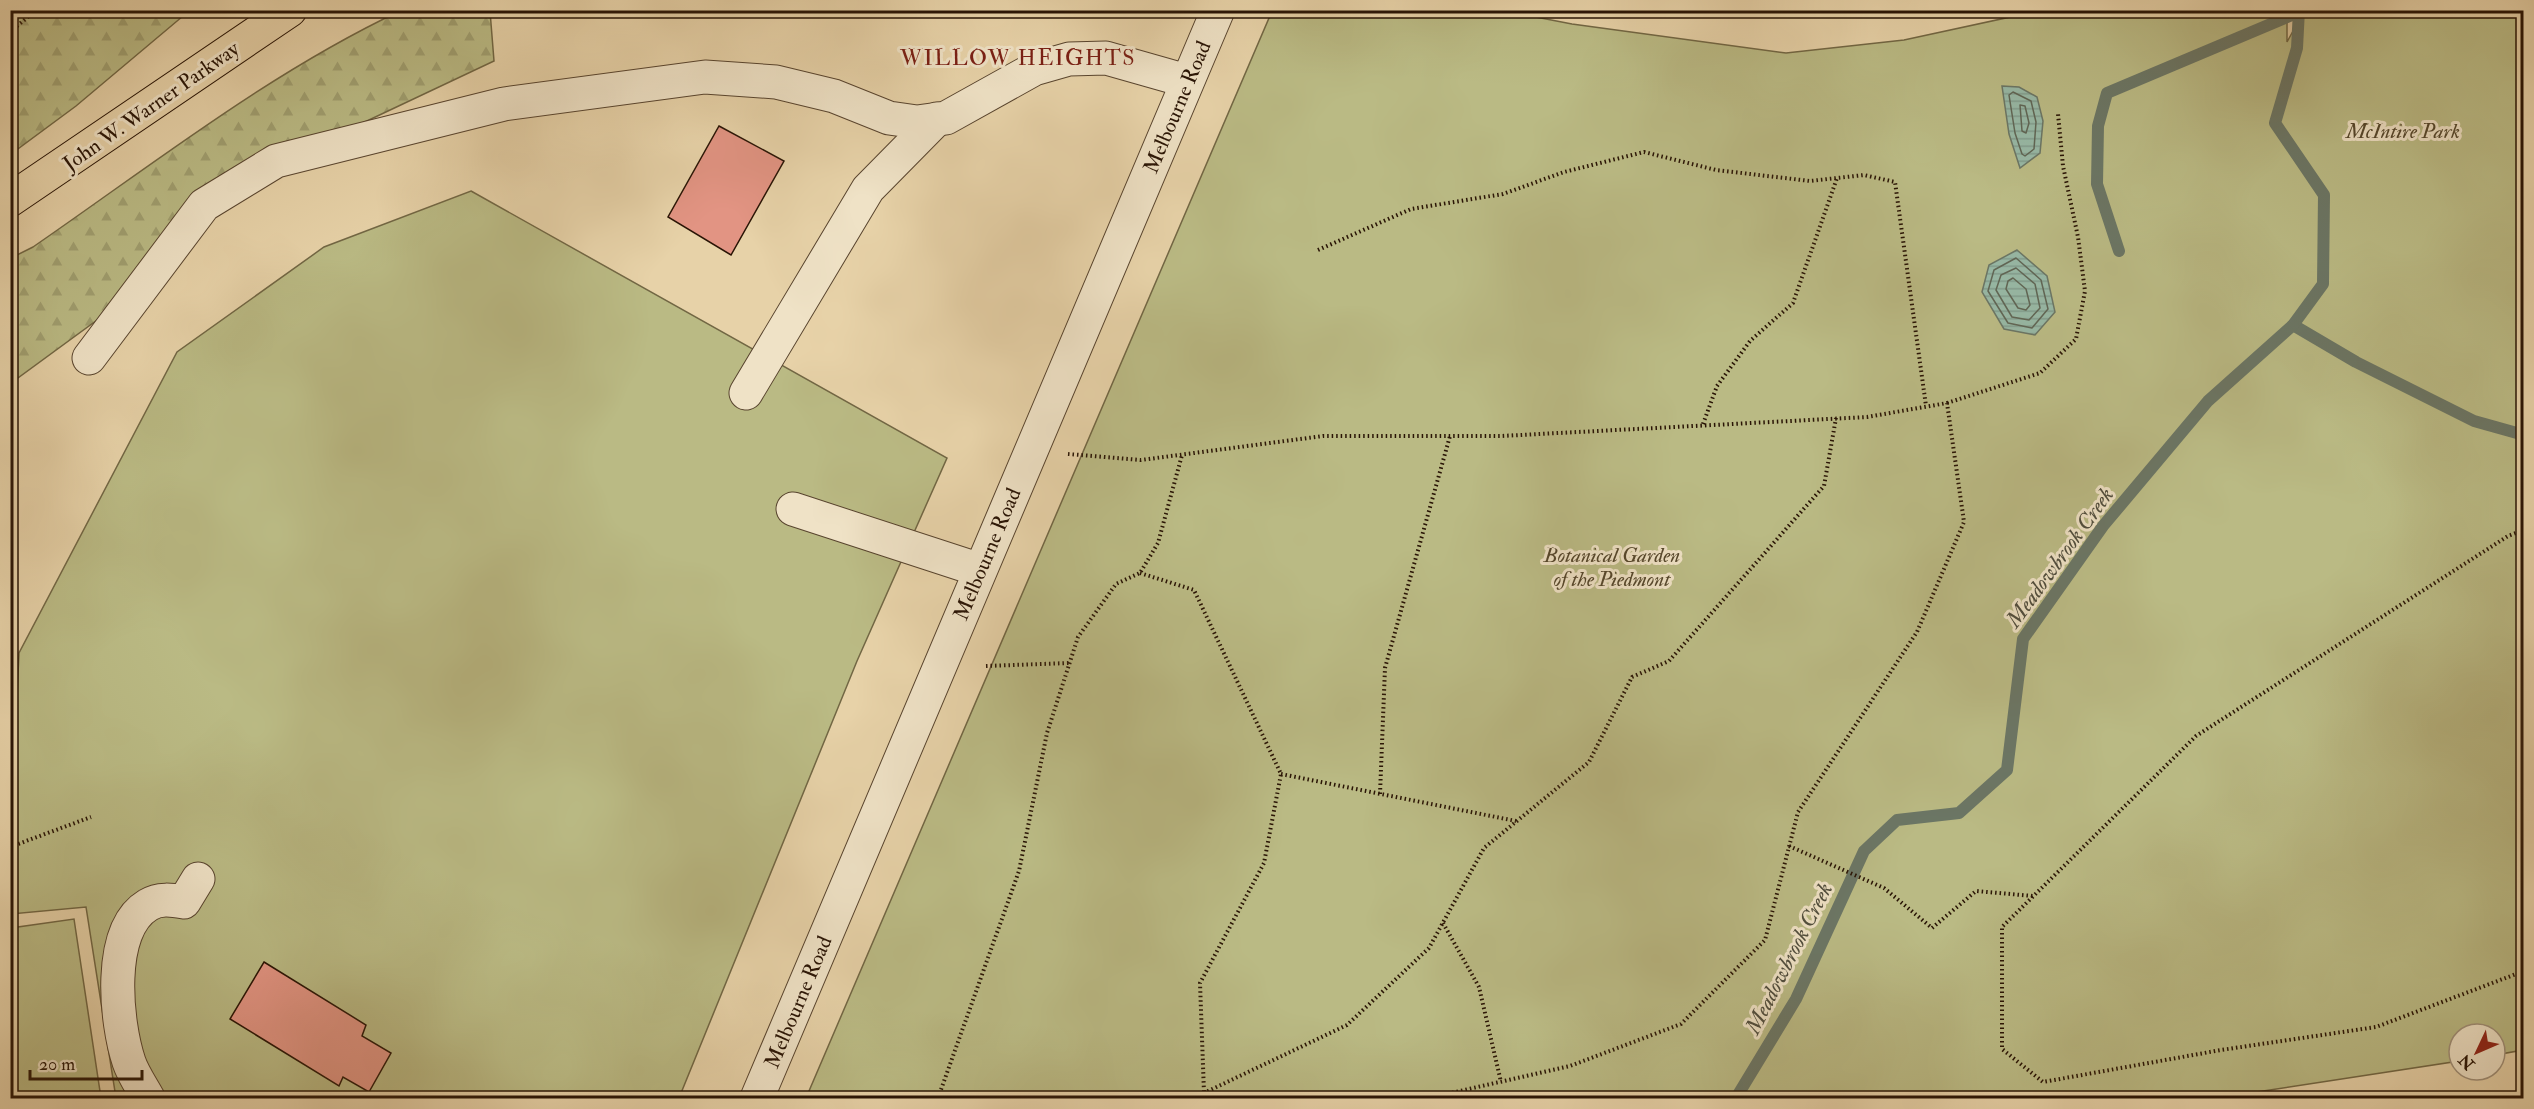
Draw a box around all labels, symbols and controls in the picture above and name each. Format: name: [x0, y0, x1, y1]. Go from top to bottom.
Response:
street label: John W. Warner Parkway: [57, 35, 245, 178]
street label: Melbourne Road: [1137, 36, 1218, 177]
district label: WILLOW HEIGHTS: [899, 44, 1136, 72]
park label: McIntire Park: [2344, 118, 2460, 145]
water label: Meadowbrook Creek: [1998, 482, 2120, 635]
street label: Melbourne Road: [947, 483, 1028, 624]
park label: Botanical Garden of the Piedmont: [1543, 542, 1680, 593]
water label: Meadowbrook Creek: [1738, 878, 1839, 1041]
street label: Melbourne Road: [758, 931, 839, 1072]
north arrow: [2447, 1022, 2507, 1082]
scale bar: [30, 1043, 142, 1081]
text: N: [2454, 1049, 2480, 1075]
text: 20 m: [39, 1053, 75, 1076]

